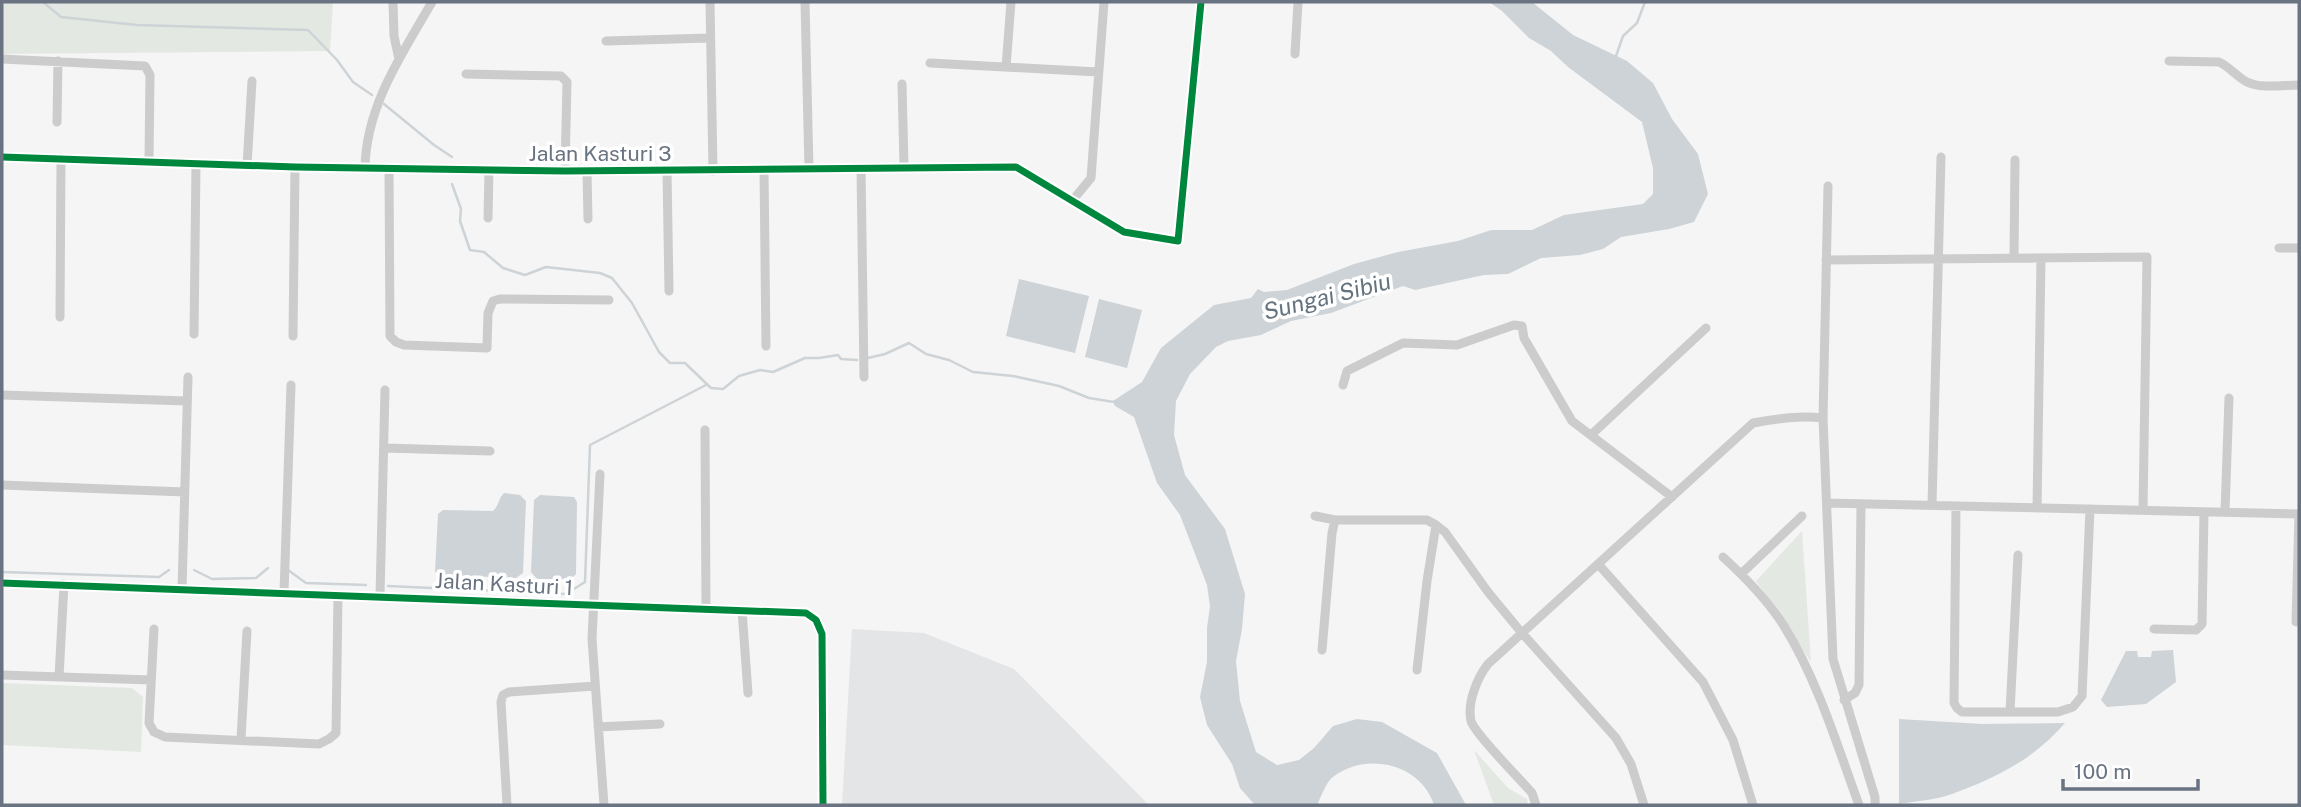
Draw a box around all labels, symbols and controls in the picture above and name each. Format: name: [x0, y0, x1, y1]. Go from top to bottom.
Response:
street label: Jalan Kasturi 3: [528, 141, 672, 166]
water label: Sungai Sibiu: [1260, 267, 1394, 325]
street label: Jalan Kasturi 1: [434, 568, 574, 600]
scale bar: [2063, 748, 2198, 792]
text: 100 m: [2074, 759, 2131, 784]

